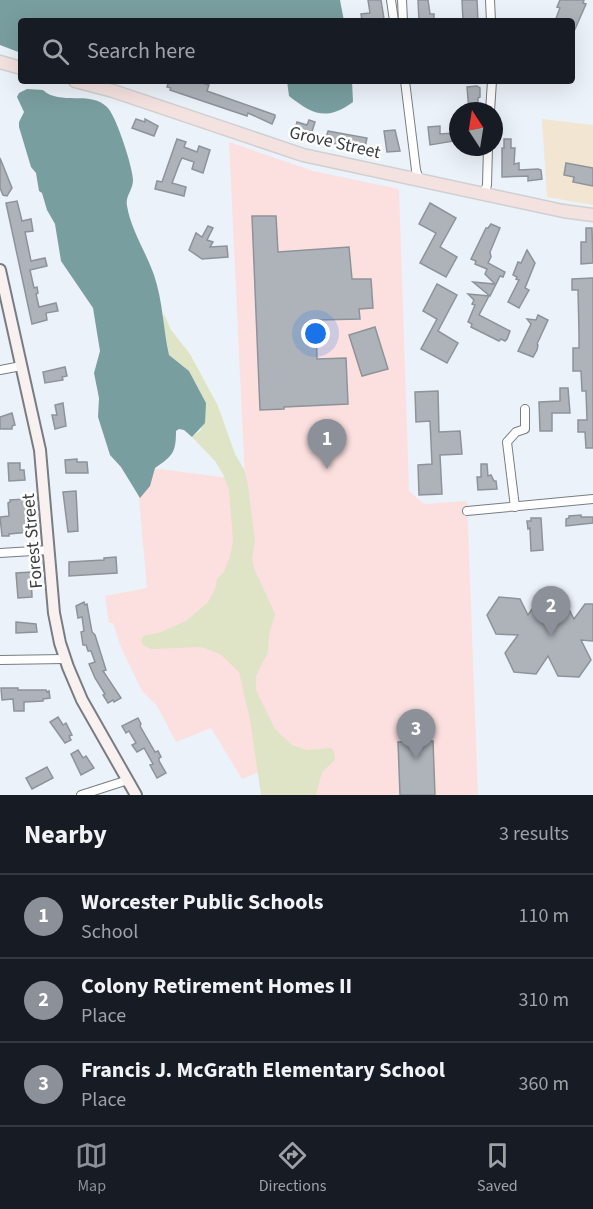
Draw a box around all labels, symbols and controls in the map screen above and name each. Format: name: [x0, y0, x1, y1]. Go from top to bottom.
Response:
search box: [18, 18, 575, 84]
icon: search: [39, 35, 72, 68]
text: Search here: [87, 35, 195, 67]
north arrow: [449, 102, 503, 156]
street label: Grove Street: [287, 120, 383, 165]
your location: [301, 319, 330, 348]
pin: 1: [308, 420, 346, 469]
street label: Forest Street: [16, 492, 49, 590]
pin: 2: [532, 586, 570, 636]
pin: 3: [396, 710, 436, 759]
text: Nearby: [24, 816, 107, 853]
text: 3 results: [499, 820, 569, 848]
text: Worcester Public Schools: [81, 886, 323, 918]
text: 1: [38, 902, 49, 930]
text: 110 m: [519, 902, 569, 930]
text: School: [81, 918, 138, 946]
text: Colony Retirement Homes II: [81, 970, 352, 1002]
text: 2: [38, 986, 49, 1014]
text: 310 m: [519, 986, 569, 1014]
text: Place: [81, 1002, 126, 1030]
text: Francis J. McGrath Elementary School: [81, 1054, 445, 1086]
text: 3: [38, 1070, 49, 1098]
text: 360 m: [519, 1070, 569, 1098]
text: Place: [81, 1086, 126, 1114]
tab: Map: [75, 1139, 108, 1197]
tab: Directions: [259, 1139, 326, 1197]
tab: Saved: [477, 1139, 518, 1197]

